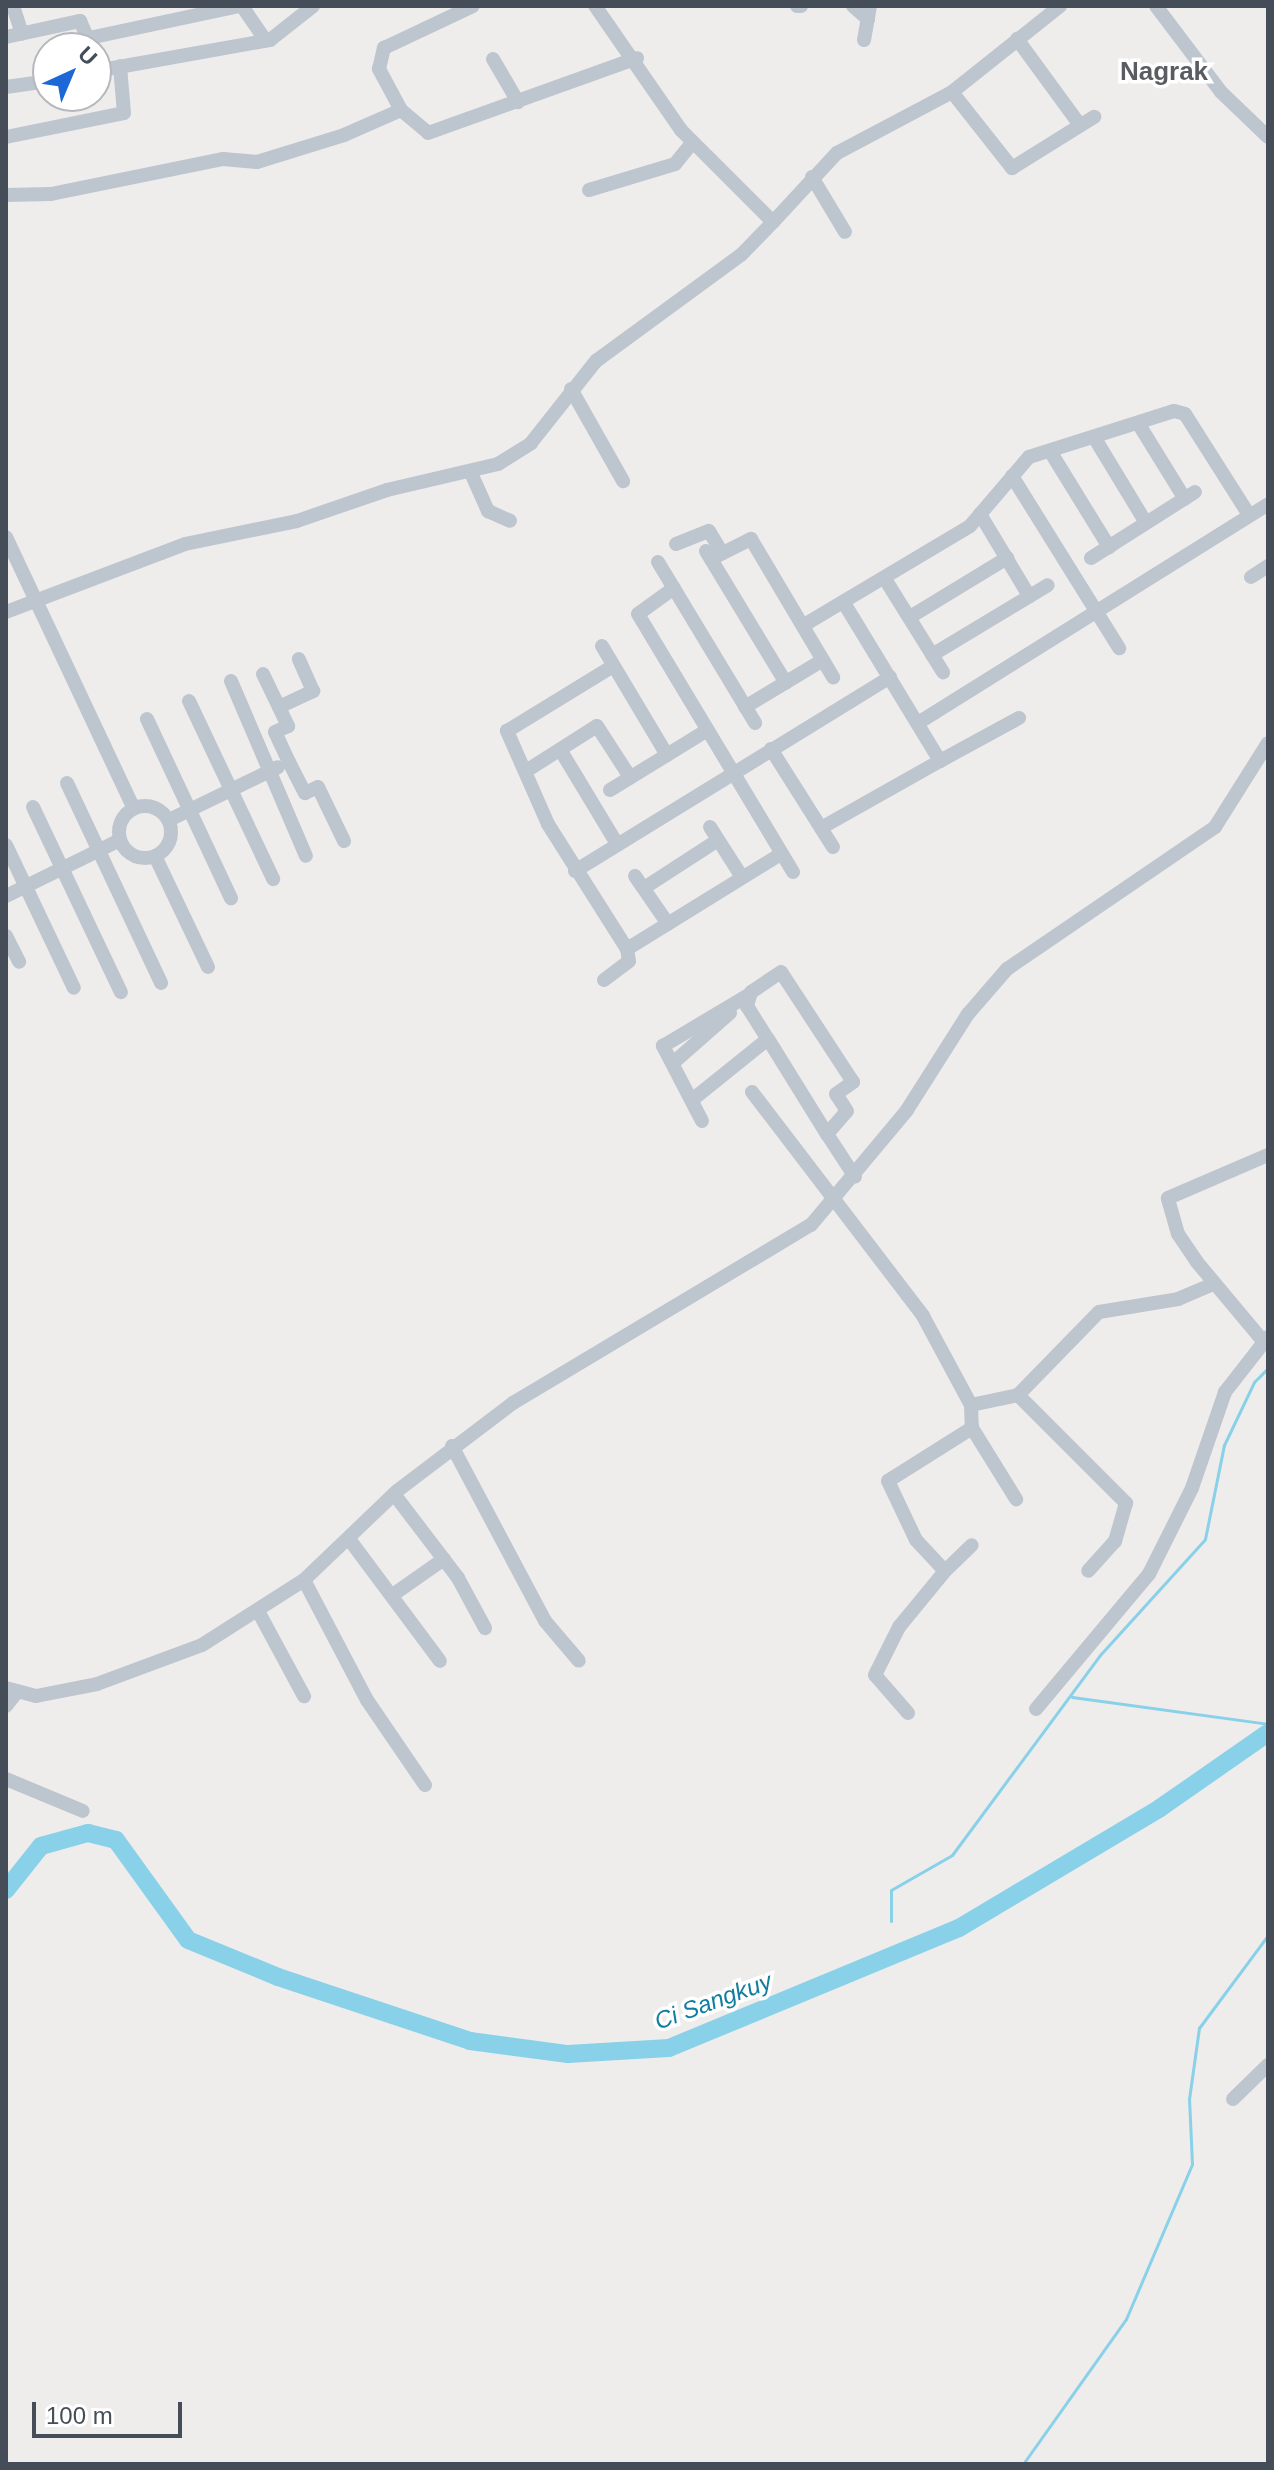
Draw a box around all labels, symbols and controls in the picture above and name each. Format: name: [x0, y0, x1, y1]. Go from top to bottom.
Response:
north arrow: [32, 32, 112, 112]
text: U: [73, 41, 102, 70]
district label: Nagrak: [1120, 56, 1208, 88]
water label: Ci Sangkuy: [650, 1966, 776, 2036]
scale bar: [36, 2386, 186, 2436]
text: 100 m: [46, 2402, 113, 2429]

